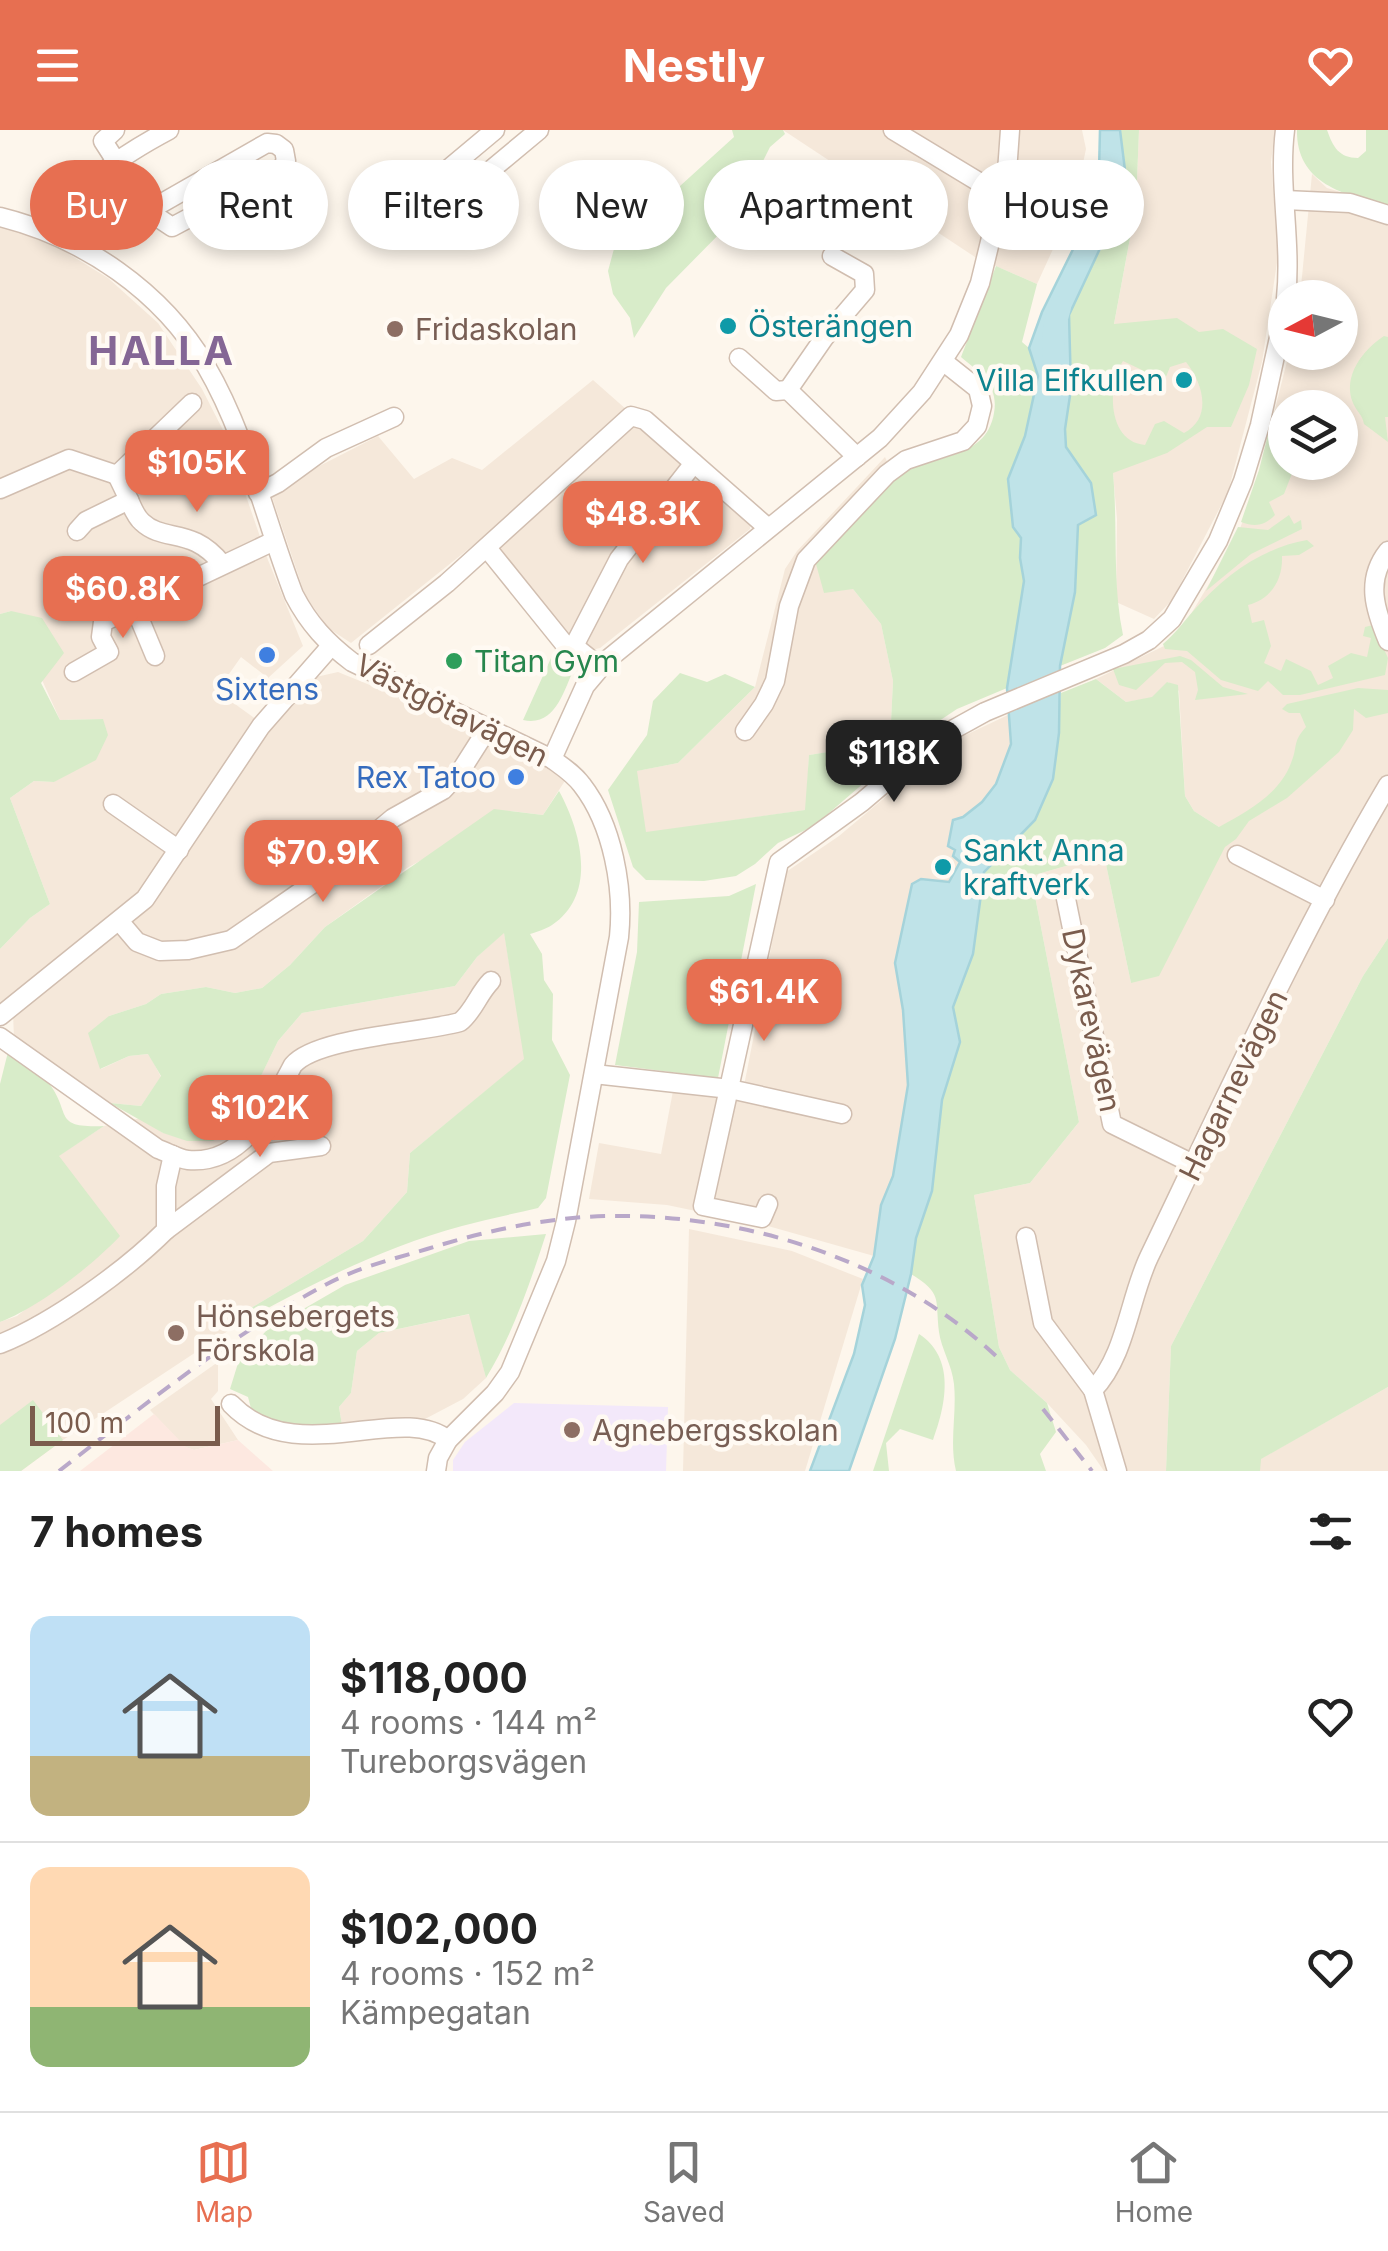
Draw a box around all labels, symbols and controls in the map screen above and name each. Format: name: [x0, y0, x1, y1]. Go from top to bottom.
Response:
icon: menu: [30, 38, 85, 93]
text: Nestly: [623, 38, 765, 93]
icon: heart: [1303, 38, 1358, 93]
chip: Buy: [30, 160, 163, 250]
chip: Rent: [183, 160, 328, 250]
chip: Filters: [348, 160, 519, 250]
chip: New: [539, 160, 684, 250]
chip: Apartment: [704, 160, 948, 250]
chip: House: [968, 160, 1144, 250]
north arrow: [1268, 280, 1358, 370]
map controls: [1268, 280, 1358, 480]
place label: Österängen: [748, 308, 913, 344]
place label: Fridaskolan: [415, 311, 578, 347]
marker: Österängen: [717, 315, 739, 337]
marker: Fridaskolan: [384, 318, 406, 340]
district label: HALLA: [88, 326, 236, 375]
place label: Villa Elfkullen: [976, 362, 1164, 398]
marker: Villa Elfkullen: [1173, 369, 1195, 391]
button: layers: [1268, 390, 1358, 480]
pin: $105K: [127, 430, 267, 515]
text: $105K: [147, 443, 247, 482]
pin: $48.3K: [562, 481, 724, 566]
text: $48.3K: [585, 494, 701, 533]
pin: $60.8K: [42, 556, 204, 641]
text: $60.8K: [65, 569, 181, 608]
place label: Titan Gym: [474, 643, 619, 679]
marker: Sixtens: [256, 644, 278, 666]
street label: Västgötavägen: [350, 646, 554, 774]
marker: Titan Gym: [443, 650, 465, 672]
place label: Sixtens: [215, 671, 319, 707]
pin: $118K: [824, 720, 964, 805]
text: $118K: [848, 733, 940, 772]
place label: Rex Tatoo: [356, 759, 496, 795]
marker: Rex Tatoo: [505, 766, 527, 788]
pin: $70.9K: [242, 820, 404, 905]
place label: Sankt Anna kraftverk: [963, 832, 1125, 902]
text: $70.9K: [266, 833, 380, 872]
marker: Sankt Anna kraftverk: [932, 856, 954, 878]
street label: Dykarevägen: [1055, 925, 1129, 1115]
pin: $61.4K: [683, 959, 845, 1044]
text: $61.4K: [709, 972, 819, 1011]
street label: Hagarnevägen: [1171, 984, 1295, 1186]
pin: $102K: [190, 1075, 330, 1160]
text: $102K: [210, 1088, 310, 1127]
place label: Hönsebergets Förskola: [196, 1298, 395, 1368]
marker: Hönsebergets Förskola: [165, 1322, 187, 1344]
scale bar: [30, 1401, 220, 1446]
text: 100 m: [45, 1406, 124, 1440]
place label: Agnebergsskolan: [592, 1412, 839, 1448]
marker: Agnebergsskolan: [561, 1419, 583, 1441]
icon: filters: [1303, 1504, 1358, 1559]
text: 7 homes: [30, 1506, 203, 1557]
text: $118,000: [340, 1652, 528, 1703]
icon: home: [110, 1656, 230, 1776]
icon: heart: [1303, 1689, 1358, 1744]
text: 4 rooms · 144 m²: [340, 1703, 597, 1742]
text: Tureborgsvägen: [340, 1742, 587, 1781]
text: $102,000: [340, 1903, 538, 1954]
icon: home: [110, 1907, 230, 2027]
icon: heart: [1303, 1940, 1358, 1995]
text: 4 rooms · 152 m²: [340, 1954, 595, 1993]
text: Kämpegatan: [340, 1993, 531, 2032]
tab: Map: [195, 2135, 253, 2229]
tab: Saved: [643, 2135, 725, 2229]
tab: Home: [1115, 2135, 1193, 2229]

